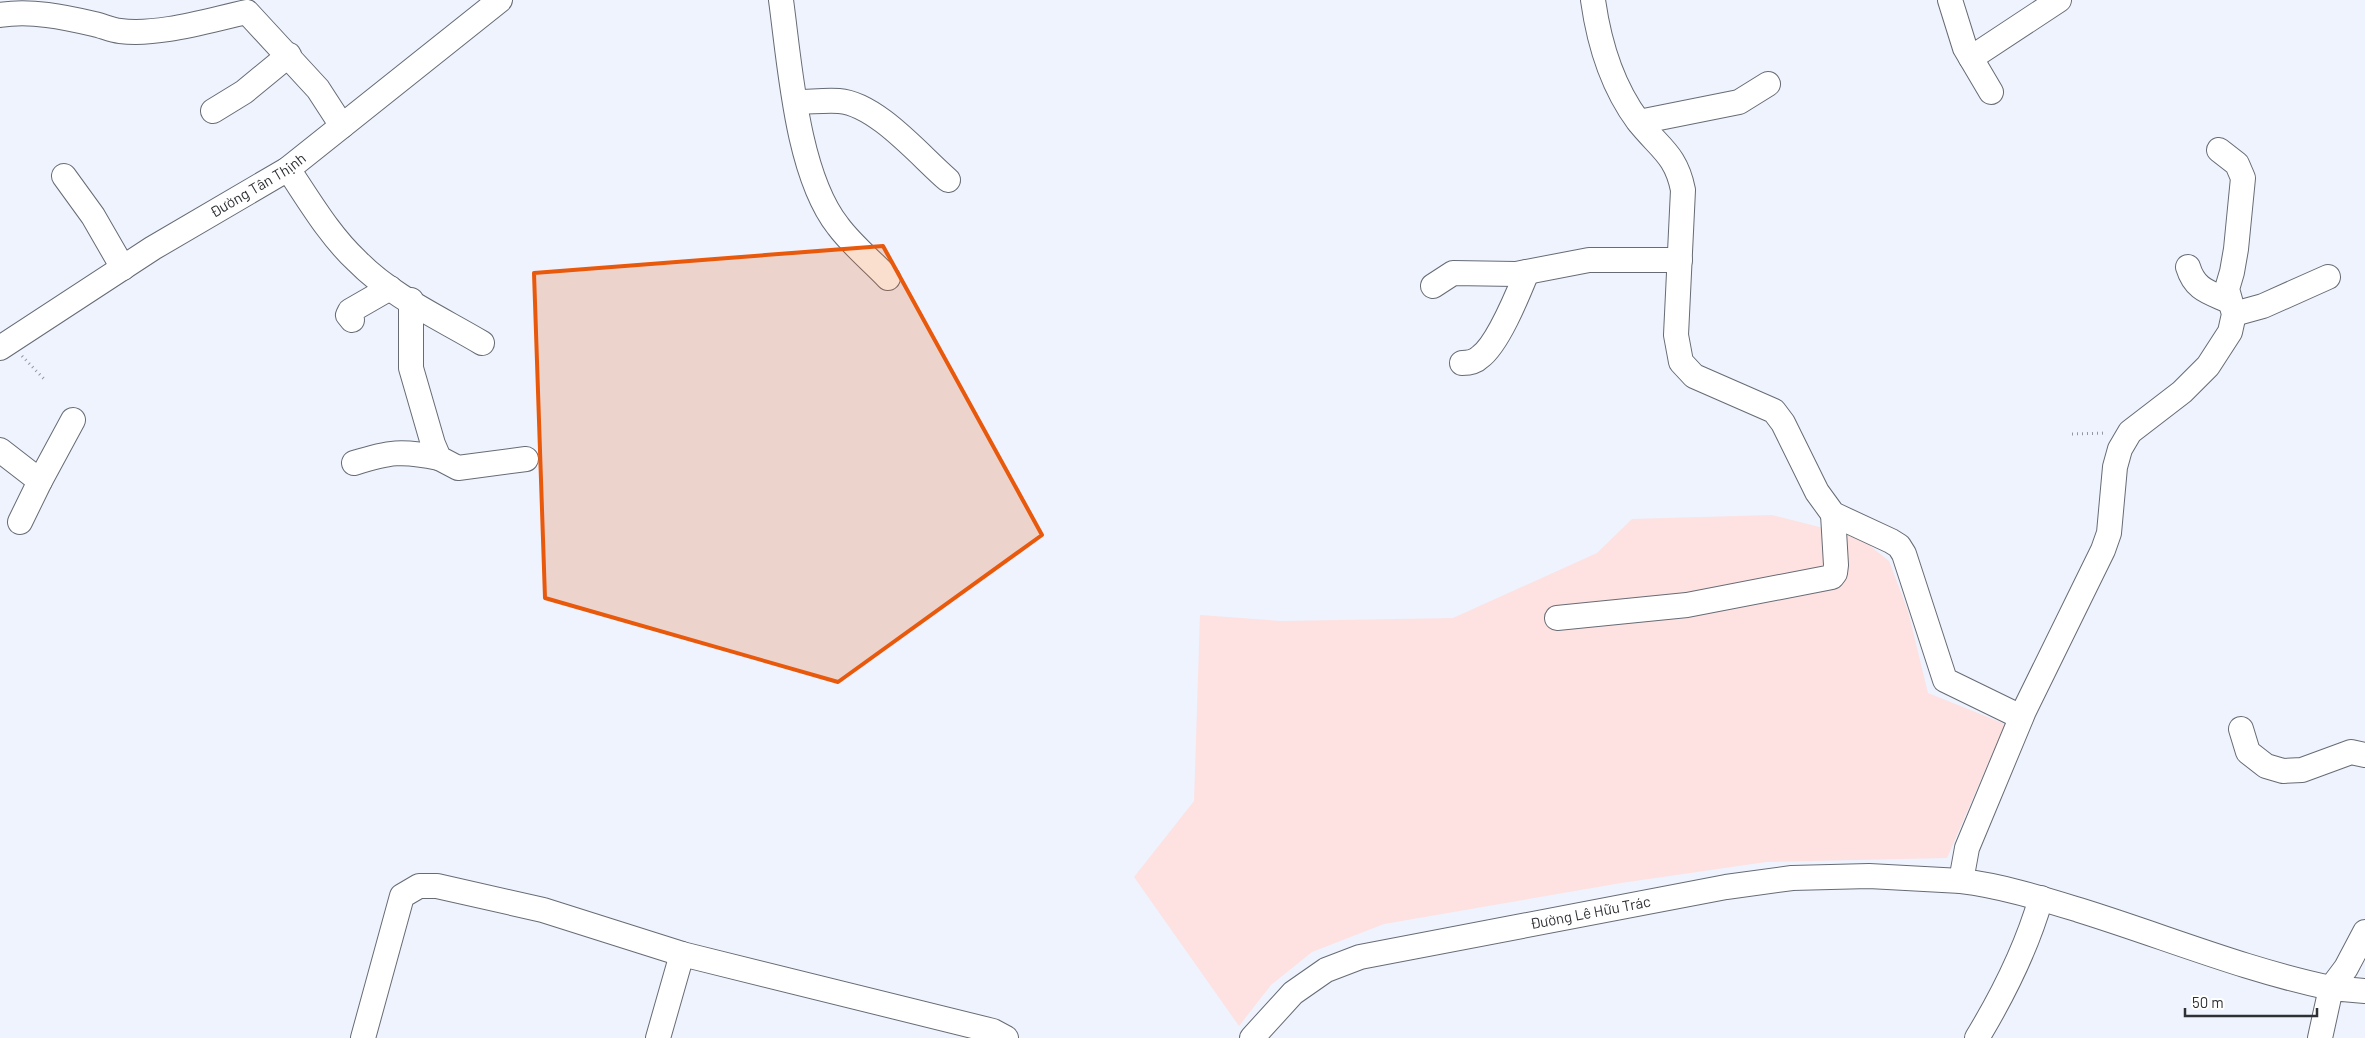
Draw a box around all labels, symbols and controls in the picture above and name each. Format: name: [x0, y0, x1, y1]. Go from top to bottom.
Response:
street label: Đường Tân Thịnh: [206, 149, 309, 221]
street label: Đường Lê Hữu Trác: [1528, 892, 1652, 932]
scale bar: [2185, 986, 2318, 1018]
text: 50 m: [2192, 993, 2224, 1011]

